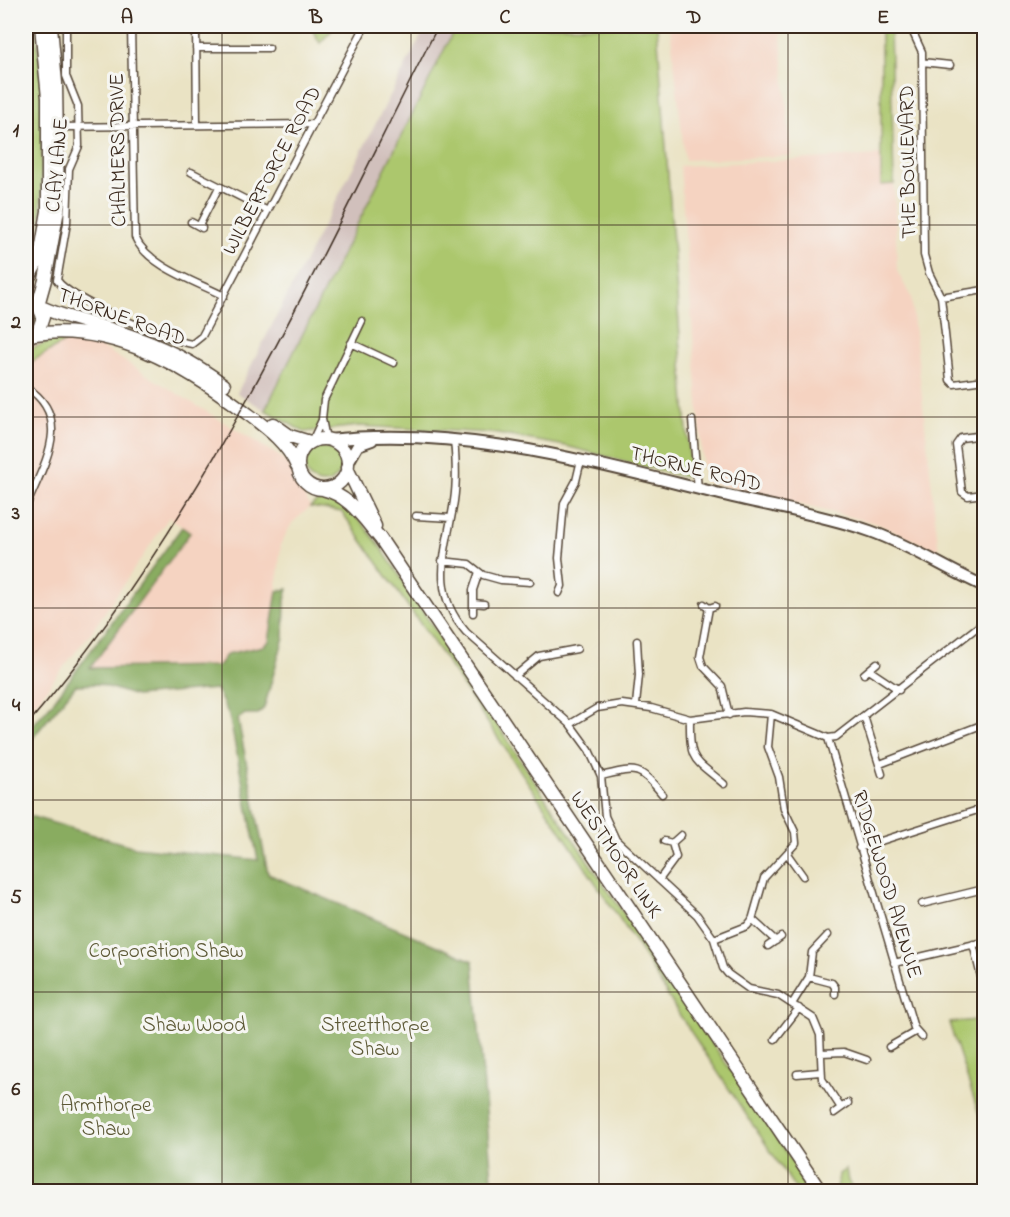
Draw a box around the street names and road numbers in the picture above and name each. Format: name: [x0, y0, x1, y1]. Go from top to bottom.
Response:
street label: CHALMERS DRIVE: [103, 73, 135, 227]
street label: WILBERFORCE ROAD: [216, 81, 330, 261]
street label: THE BOULEVARD: [893, 85, 925, 239]
street label: CLAY LANE: [39, 117, 77, 214]
street label: THORNE ROAD: [53, 281, 190, 355]
street label: THORNE ROAD: [627, 439, 764, 501]
street label: WESTMOOR LINK: [562, 786, 669, 925]
street label: RIDGEWOOD AVENUE: [843, 787, 929, 982]

